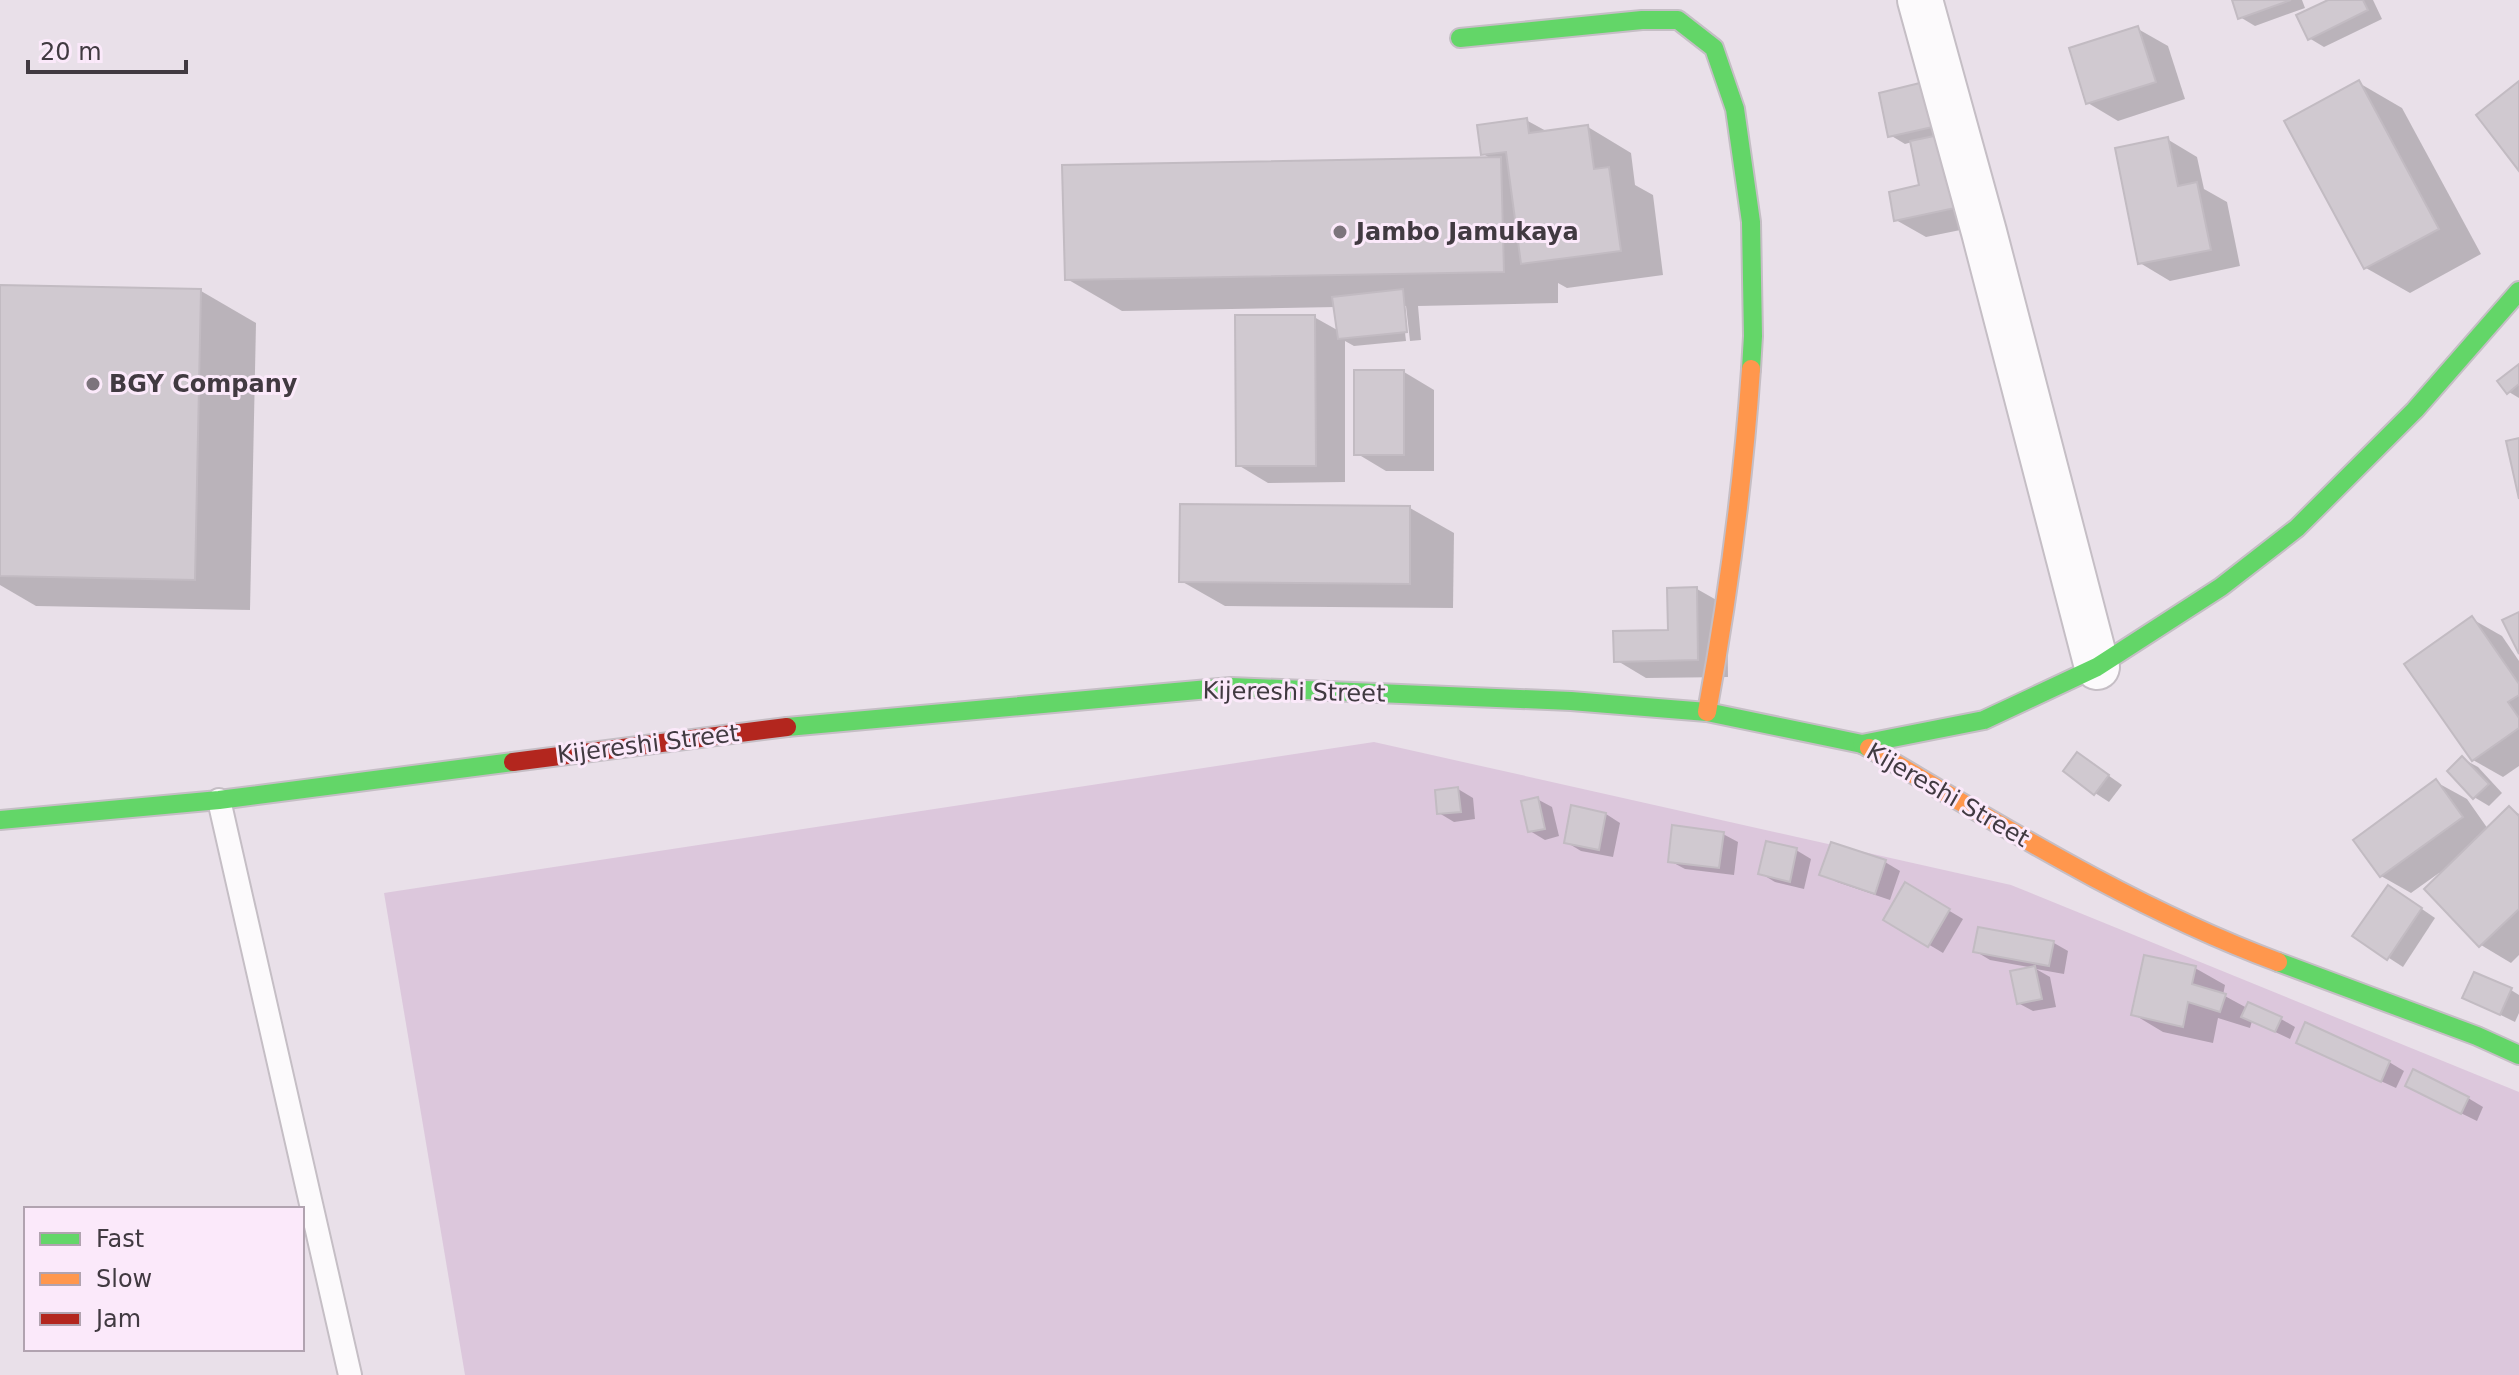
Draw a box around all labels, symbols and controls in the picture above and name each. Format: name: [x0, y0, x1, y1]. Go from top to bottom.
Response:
scale bar: [28, 24, 186, 74]
text: 20 m: [40, 38, 102, 66]
place label: Jambo Jamukaya: [1354, 218, 1579, 246]
marker: Jambo Jamukaya: [1331, 223, 1349, 241]
place label: BGY Company: [109, 370, 298, 398]
marker: BGY Company: [84, 375, 102, 393]
street label: Kijereshi Street: [1202, 676, 1386, 708]
street label: Kijereshi Street: [556, 719, 740, 769]
street label: Kijereshi Street: [1862, 737, 2034, 853]
legend: [24, 1207, 304, 1351]
text: Fast: [96, 1225, 144, 1253]
text: Slow: [96, 1265, 152, 1293]
text: Jam: [94, 1305, 141, 1333]

